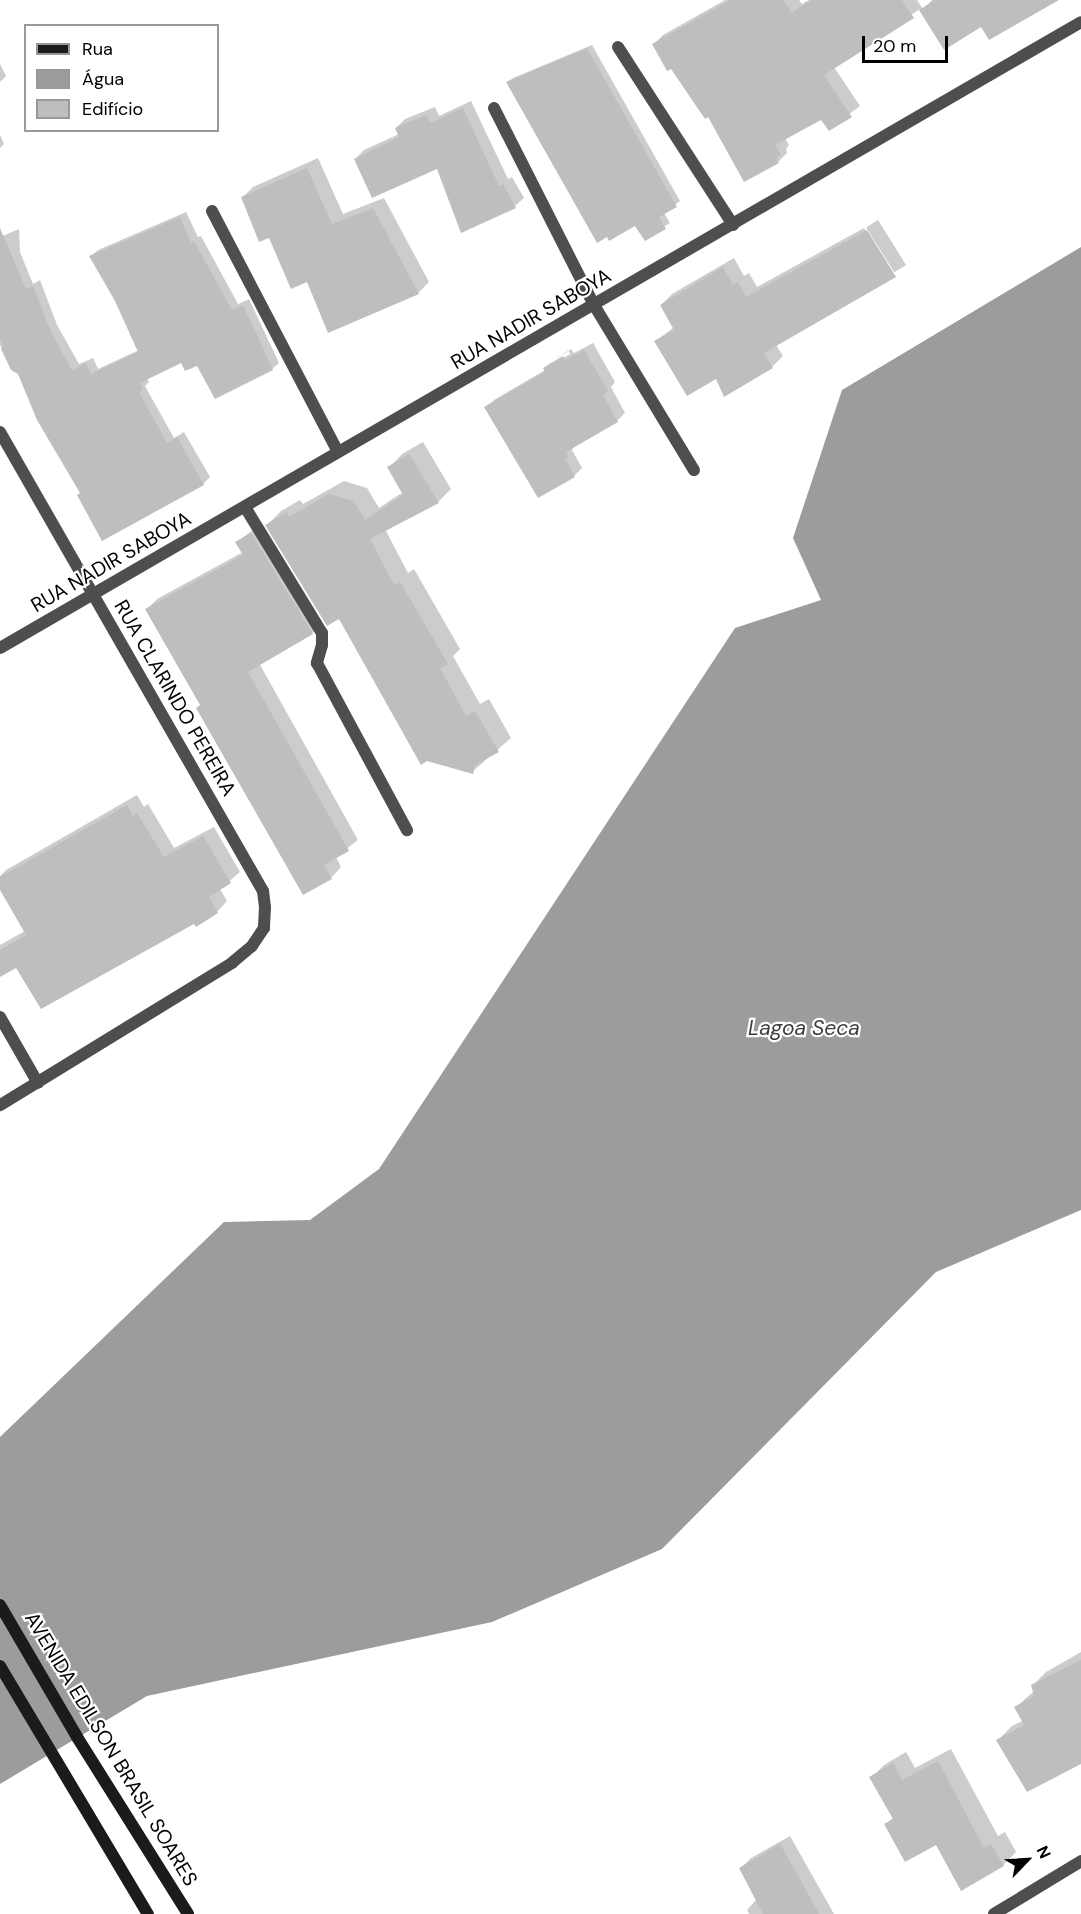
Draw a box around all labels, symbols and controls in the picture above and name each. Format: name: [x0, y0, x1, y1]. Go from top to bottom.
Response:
legend: [24, 24, 219, 132]
scale bar: [865, 24, 950, 62]
text: 20 m: [873, 34, 916, 58]
text: Rua: [82, 37, 113, 61]
text: Água: [82, 67, 124, 91]
text: Edifício: [82, 97, 143, 121]
street label: RUA NADIR SABOYA: [447, 263, 615, 375]
street label: RUA NADIR SABOYA: [27, 506, 195, 618]
street label: RUA CLARINDO PEREIRA: [109, 596, 241, 800]
water label: Lagoa Seca: [748, 1015, 860, 1041]
street label: AVENIDA EDILSON BRASIL SOARES: [20, 1608, 202, 1890]
north arrow: [997, 1830, 1057, 1890]
text: N: [1032, 1842, 1056, 1862]

